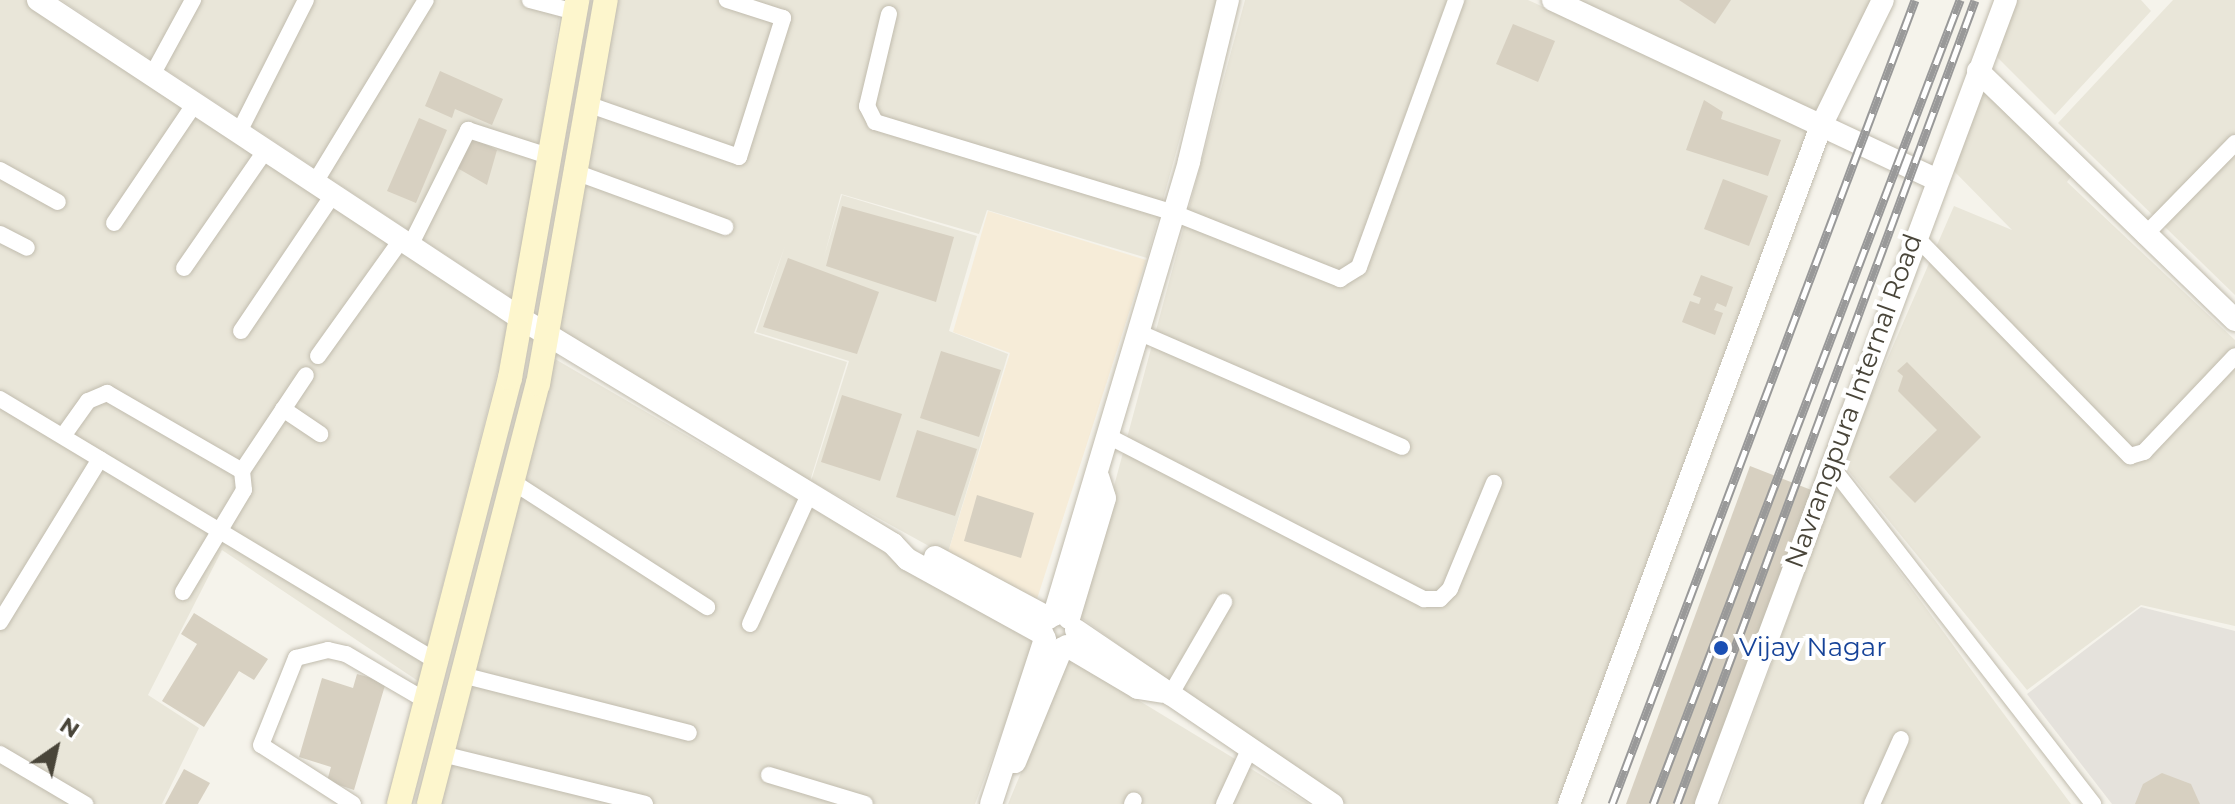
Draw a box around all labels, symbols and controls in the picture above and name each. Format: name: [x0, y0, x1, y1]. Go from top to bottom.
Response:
street label: Navrangpura Internal Road: [1779, 230, 1929, 572]
place label: Vijay Nagar: [1739, 632, 1887, 664]
marker: Vijay Nagar: [1710, 637, 1732, 659]
north arrow: [16, 708, 96, 788]
text: N: [55, 712, 85, 744]

